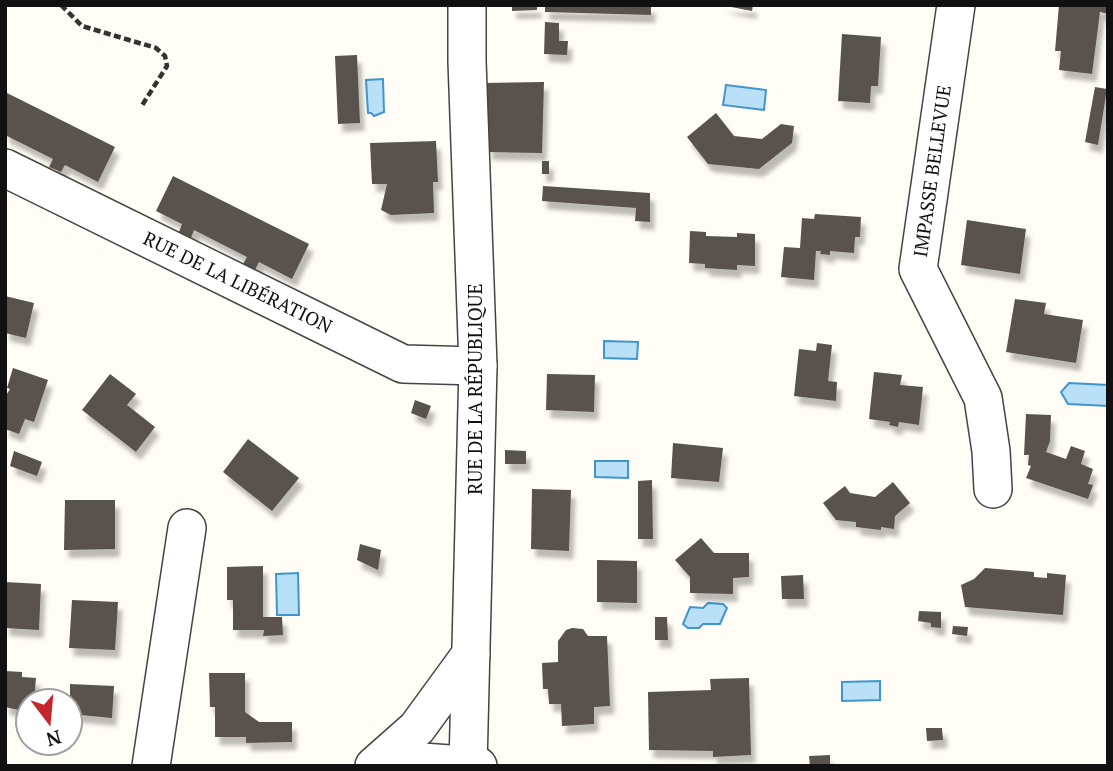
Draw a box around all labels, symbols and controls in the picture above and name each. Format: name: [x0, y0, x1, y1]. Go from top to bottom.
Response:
street label: IMPASSE BELLEVUE: [907, 83, 956, 259]
street label: RUE DE LA LIBÉRATION: [140, 225, 337, 338]
street label: RUE DE LA RÉPUBLIQUE: [462, 283, 487, 495]
north arrow: [14, 687, 84, 757]
text: N: [43, 725, 64, 753]

